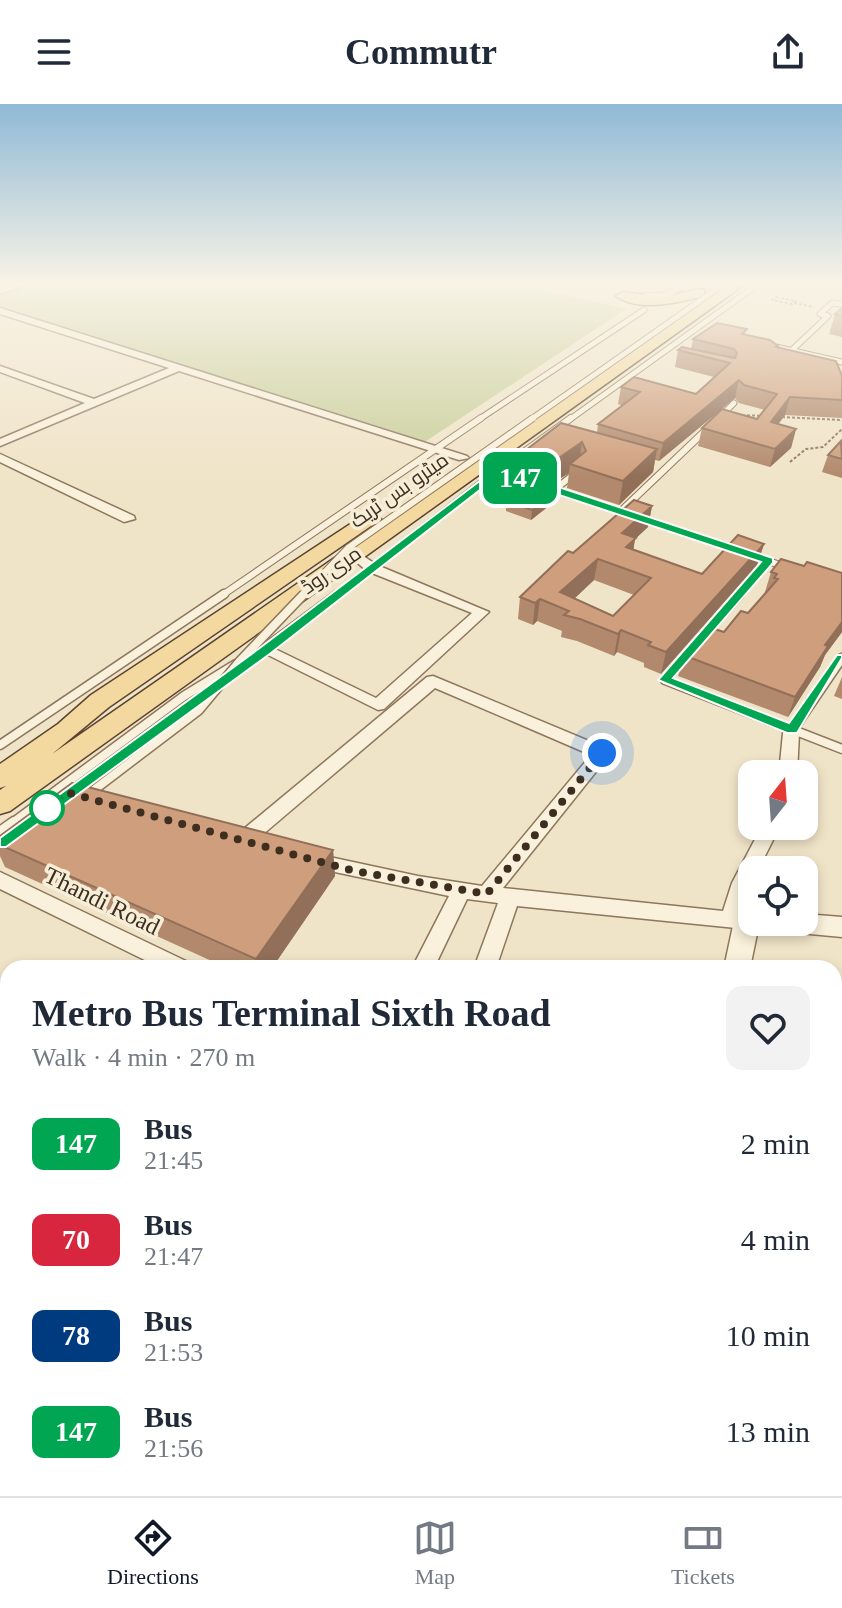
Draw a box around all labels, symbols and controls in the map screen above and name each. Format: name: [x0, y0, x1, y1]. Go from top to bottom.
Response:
icon: menu: [32, 30, 76, 74]
icon: share: [766, 30, 810, 74]
text: Commutr: [345, 32, 497, 72]
street label: میٹرو بس ٹریک: [346, 448, 453, 534]
line badge: 147: [474, 452, 566, 504]
text: 147: [499, 462, 541, 493]
street label: مری روڈ: [297, 542, 366, 600]
your location: [582, 733, 622, 773]
north arrow: [738, 760, 818, 840]
map controls: [738, 760, 818, 936]
unlabelled marker: [30, 791, 64, 825]
button: locate: [738, 856, 818, 936]
street label: Thandi Road: [40, 862, 164, 940]
button: heart: [726, 986, 810, 1070]
text: Metro Bus Terminal Sixth Road: [32, 992, 551, 1034]
text: Walk · 4 min · 270 m: [32, 1043, 255, 1072]
text: Bus: [144, 1112, 192, 1145]
text: 2 min: [741, 1127, 810, 1160]
text: 147: [55, 1128, 97, 1159]
text: 21:45: [144, 1146, 203, 1175]
text: Bus: [144, 1208, 192, 1241]
text: 4 min: [741, 1223, 810, 1256]
text: 70: [62, 1224, 90, 1255]
text: 21:47: [144, 1242, 203, 1271]
text: Bus: [144, 1304, 192, 1337]
text: 10 min: [726, 1319, 810, 1352]
text: 78: [62, 1320, 90, 1351]
text: 21:53: [144, 1338, 203, 1367]
text: Bus: [144, 1400, 192, 1433]
text: 13 min: [726, 1415, 810, 1448]
text: 147: [55, 1416, 97, 1447]
text: 21:56: [144, 1434, 203, 1463]
tab: Directions: [107, 1516, 199, 1590]
tab: Map: [413, 1516, 457, 1590]
tab: Tickets: [671, 1516, 735, 1590]

